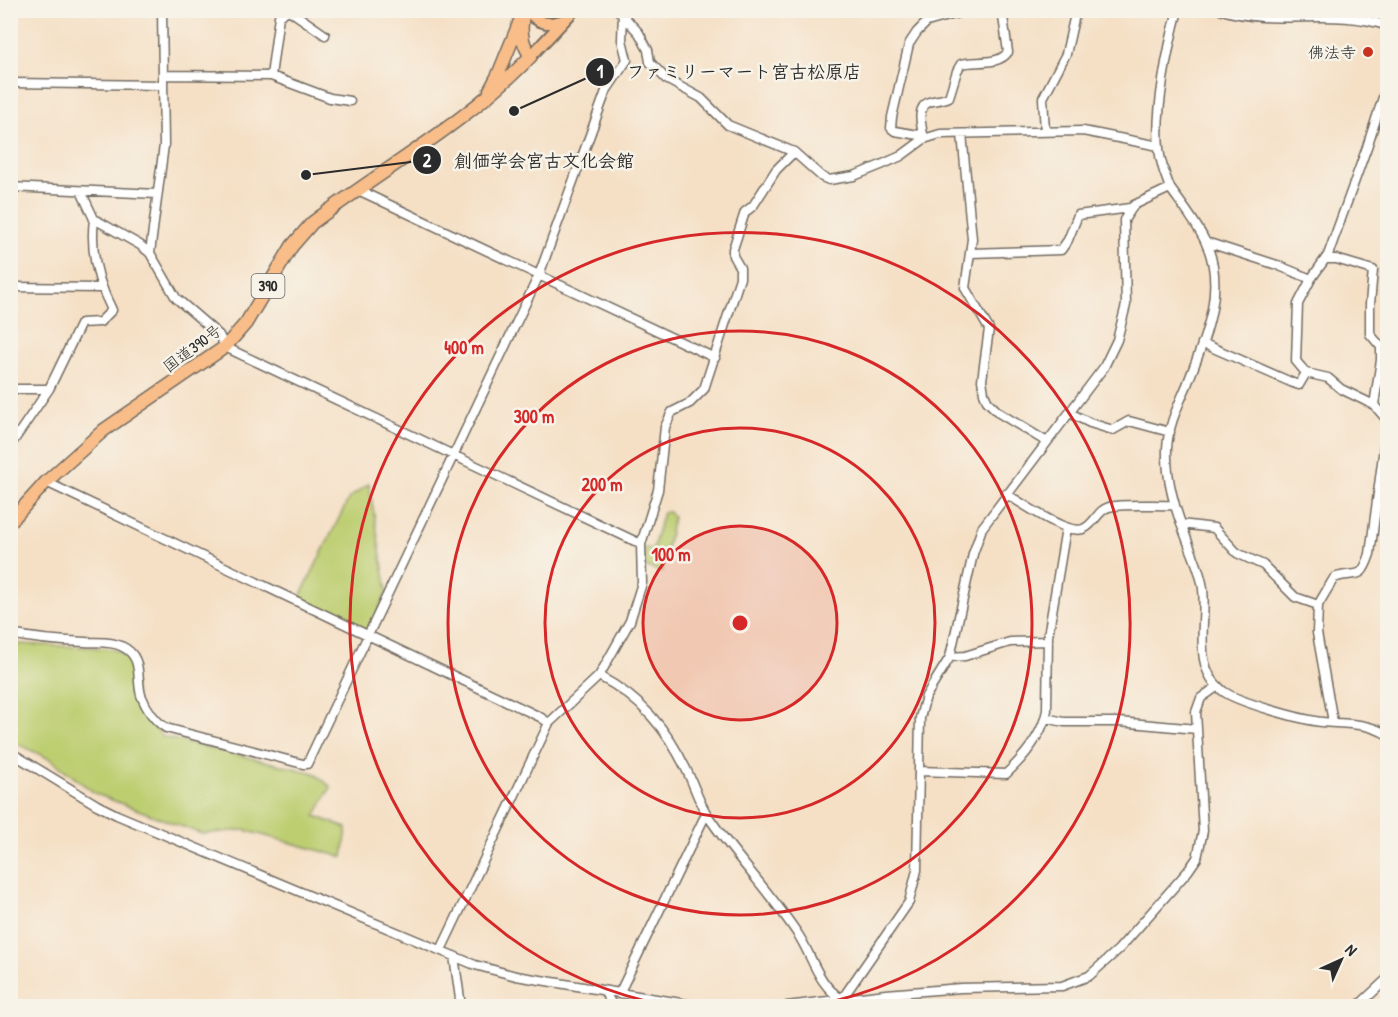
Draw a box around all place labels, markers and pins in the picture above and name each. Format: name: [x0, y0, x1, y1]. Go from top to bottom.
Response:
place label: 佛法寺: [1308, 41, 1356, 63]
marker: 佛法寺: [1361, 45, 1375, 59]
callout: ファミリーマート宮古松原店: [585, 54, 873, 90]
callout: 創価学会宮古文化会館: [412, 142, 646, 178]
centre of rings: [730, 613, 750, 633]

